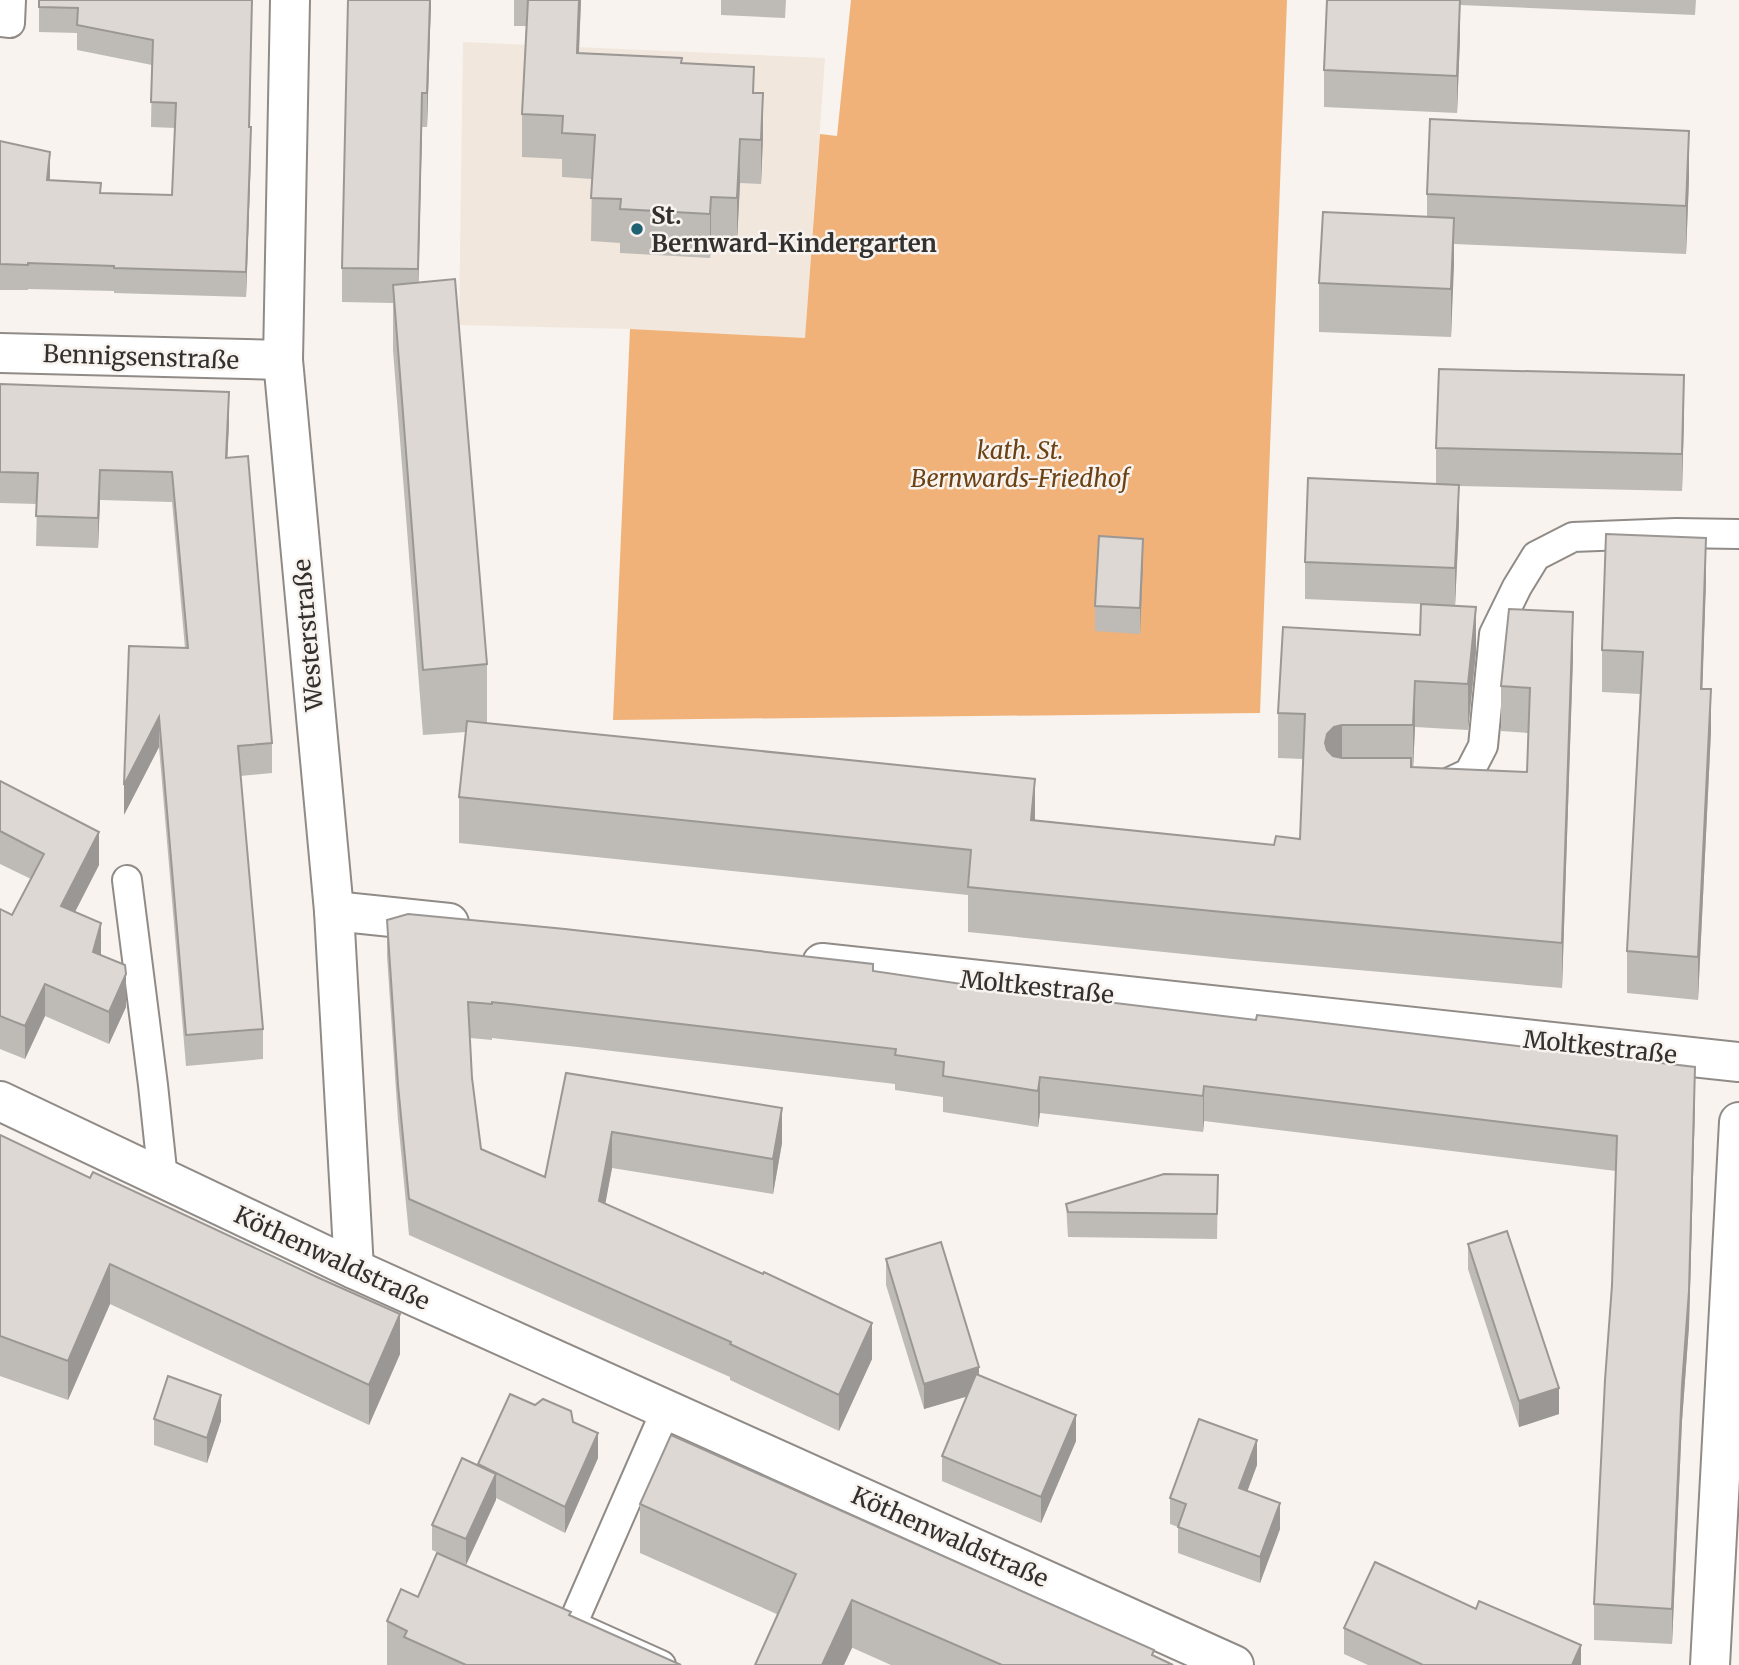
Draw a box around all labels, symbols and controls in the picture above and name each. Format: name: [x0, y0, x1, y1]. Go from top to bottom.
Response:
place label: St. Bernward-Kindergarten: [651, 200, 937, 259]
marker: St. Bernward-Kindergarten: [629, 221, 645, 237]
street label: Bennigsenstraße: [42, 338, 240, 376]
park label: kath. St. Bernwards-Friedhof: [911, 435, 1132, 494]
street label: Westerstraße: [286, 558, 330, 713]
street label: Moltkestraße: [959, 964, 1115, 1010]
street label: Moltkestraße: [1522, 1024, 1678, 1070]
street label: Köthenwaldstraße: [229, 1199, 435, 1317]
street label: Köthenwaldstraße: [847, 1480, 1053, 1594]

